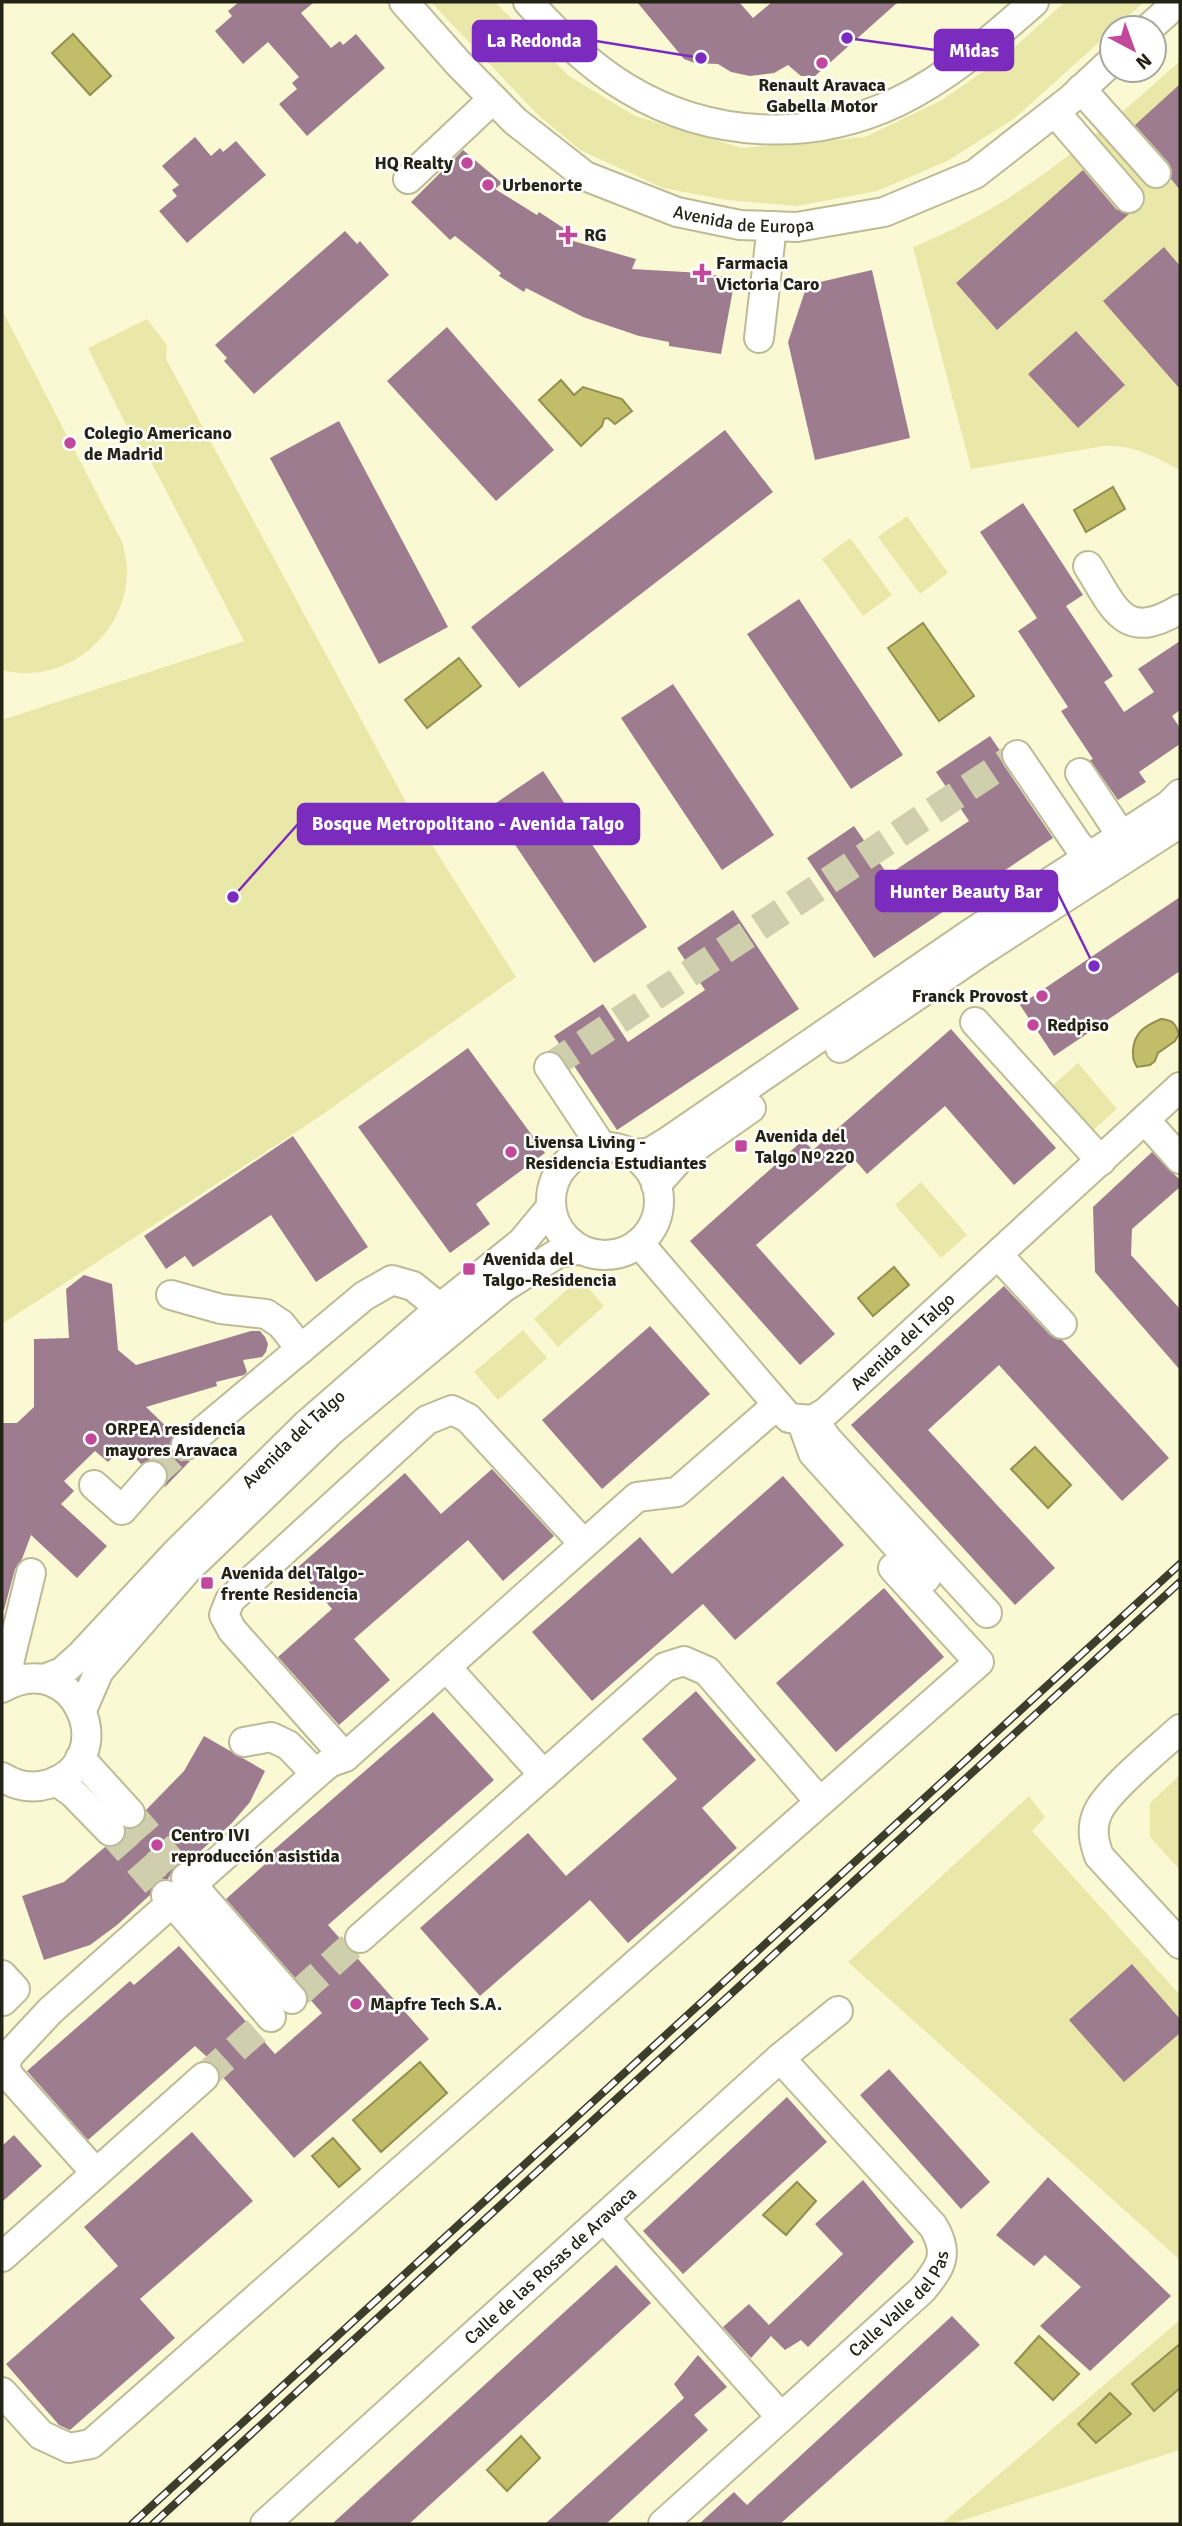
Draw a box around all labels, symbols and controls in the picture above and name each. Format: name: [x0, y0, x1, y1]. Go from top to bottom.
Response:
north arrow: [1098, 14, 1168, 84]
callout: La Redonda: [473, 21, 596, 61]
text: La Redonda: [486, 29, 582, 53]
callout: Midas: [935, 30, 1013, 70]
text: Midas: [949, 39, 999, 63]
text: N: [1131, 48, 1156, 74]
marker: Renault Aravaca Gabella Motor: [814, 55, 830, 71]
place label: Renault Aravaca Gabella Motor: [758, 74, 886, 117]
place label: HQ Realty: [374, 152, 453, 174]
marker: HQ Realty: [459, 155, 475, 171]
place label: Urbenorte: [502, 174, 583, 196]
marker: Urbenorte: [480, 177, 496, 193]
street label: Avenida de Europa: [671, 201, 816, 238]
place label: RG: [584, 224, 607, 246]
marker: RG: [558, 225, 578, 245]
place label: Farmacia Victoria Caro: [716, 252, 819, 295]
marker: Farmacia Victoria Caro: [694, 265, 710, 281]
place label: Colegio Americano de Madrid: [84, 422, 232, 465]
marker: Colegio Americano de Madrid: [62, 435, 78, 451]
callout: Bosque Metropolitano - Avenida Talgo: [298, 804, 639, 844]
text: Bosque Metropolitano - Avenida Talgo: [312, 812, 624, 836]
callout: Hunter Beauty Bar: [876, 871, 1057, 911]
text: Hunter Beauty Bar: [889, 880, 1043, 904]
place label: Franck Provost: [912, 985, 1028, 1007]
marker: Franck Provost: [1034, 988, 1050, 1004]
place label: Redpiso: [1047, 1014, 1109, 1036]
marker: Redpiso: [1025, 1017, 1041, 1033]
place label: Avenida del Talgo Nº 220: [755, 1125, 855, 1168]
place label: Livensa Living - Residencia Estudiantes: [525, 1131, 706, 1174]
marker: Avenida del Talgo Nº 220: [733, 1138, 749, 1154]
marker: Livensa Living - Residencia Estudiantes: [503, 1144, 519, 1160]
place label: Avenida del Talgo-Residencia: [483, 1248, 616, 1291]
marker: Avenida del Talgo-Residencia: [461, 1261, 477, 1277]
street label: Avenida del Talgo: [846, 1288, 959, 1395]
street label: Avenida del Talgo: [237, 1385, 349, 1493]
place label: ORPEA residencia mayores Aravaca: [105, 1418, 245, 1461]
marker: ORPEA residencia mayores Aravaca: [83, 1431, 99, 1447]
place label: Avenida del Talgo- frente Residencia: [220, 1562, 365, 1605]
marker: Avenida del Talgo- frente Residencia: [199, 1575, 215, 1591]
place label: Centro IVI reproducción asistida: [171, 1824, 340, 1867]
marker: Centro IVI reproducción asistida: [149, 1837, 165, 1853]
place label: Mapfre Tech S.A.: [370, 1993, 502, 2015]
marker: Mapfre Tech S.A.: [348, 1996, 364, 2012]
street label: Calle de las Rosas de Aravaca: [460, 2182, 641, 2349]
street label: Calle Valle del Pas: [844, 2250, 953, 2362]

